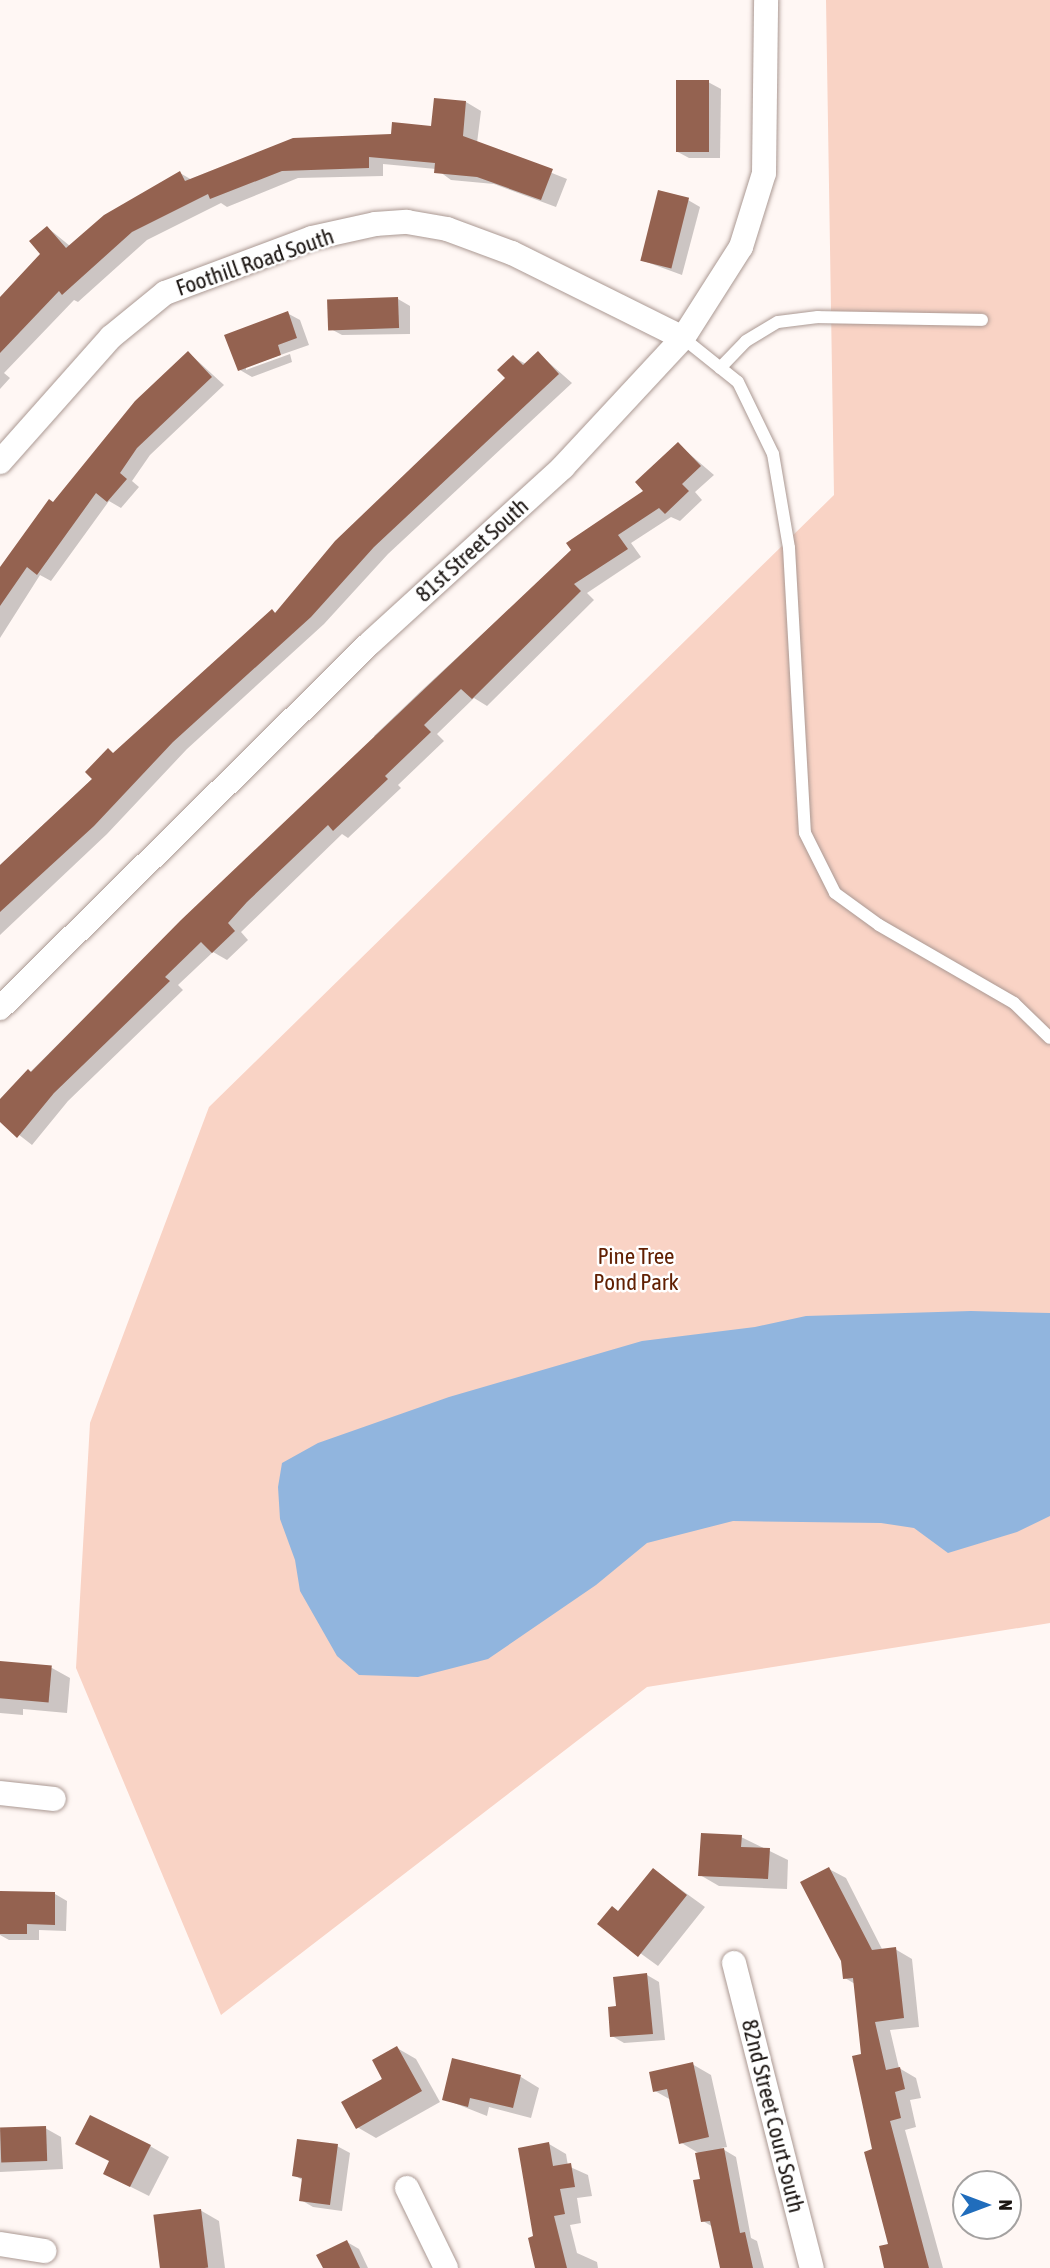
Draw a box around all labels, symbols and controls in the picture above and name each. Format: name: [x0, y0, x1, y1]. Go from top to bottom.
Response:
street label: Foothill Road South: [172, 222, 338, 302]
street label: 81st Street South: [410, 492, 534, 608]
park label: Pine Tree Pond Park: [593, 1242, 679, 1296]
street label: 82nd Street Court South: [736, 2016, 810, 2216]
north arrow: [952, 2170, 1022, 2240]
text: N: [995, 2199, 1017, 2211]

